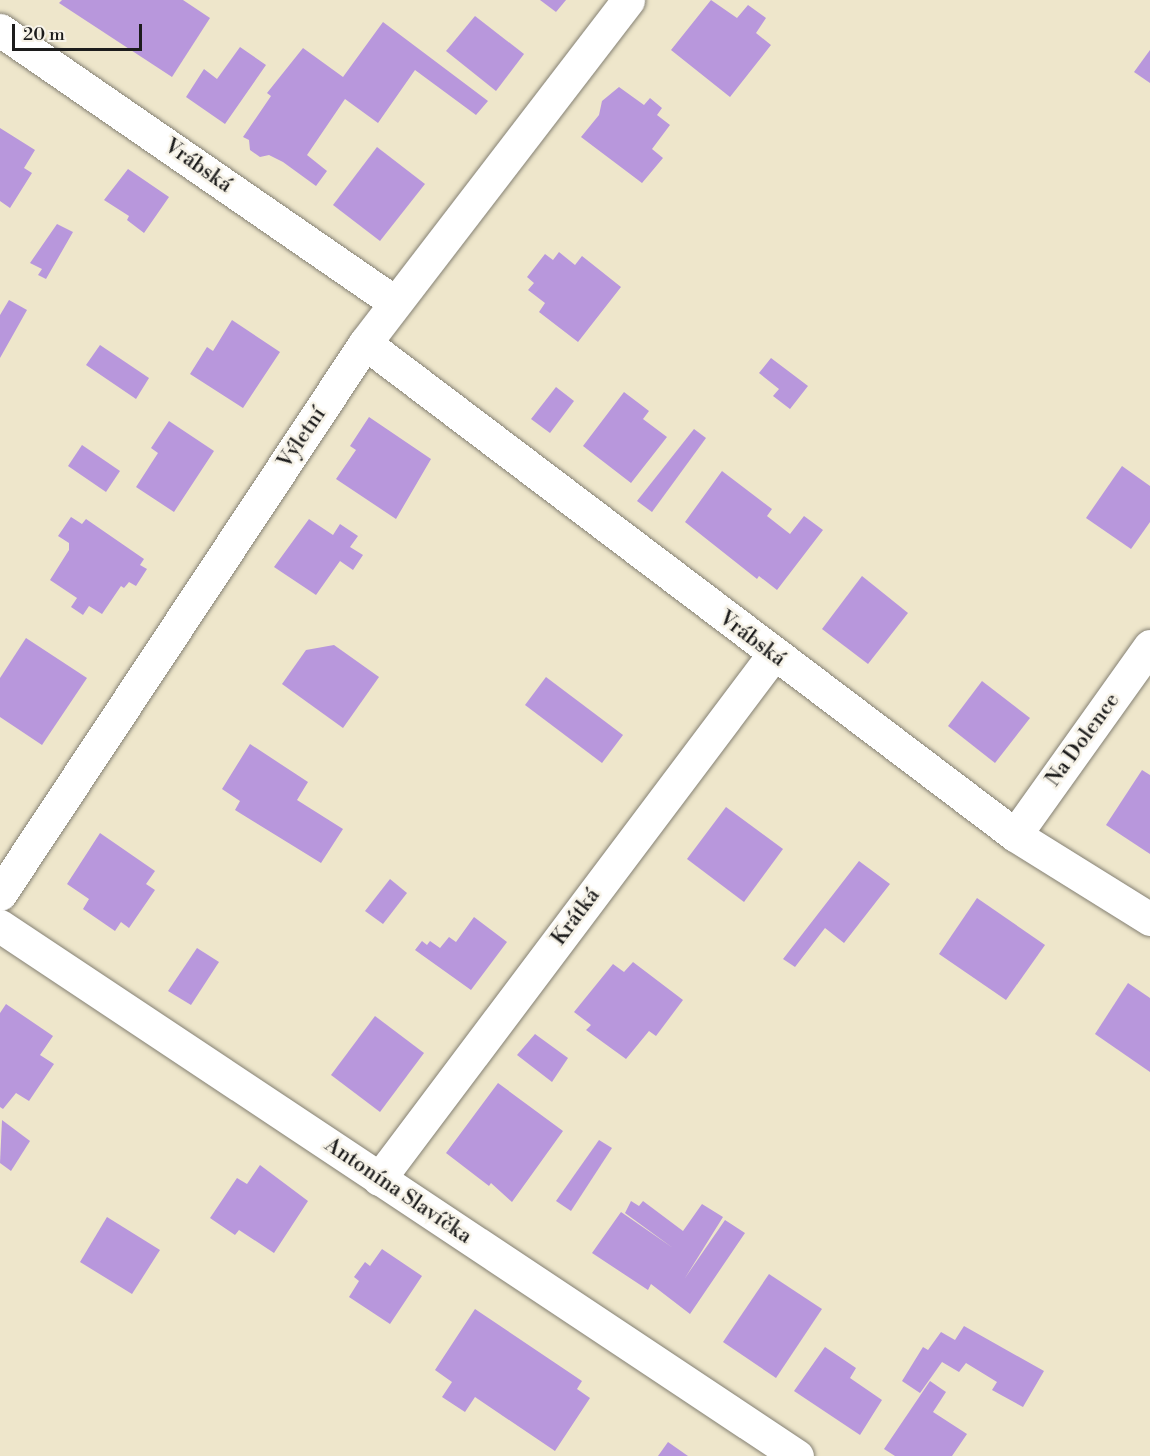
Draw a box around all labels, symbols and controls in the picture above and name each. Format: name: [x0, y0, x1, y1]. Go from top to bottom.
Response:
scale bar: [15, 12, 146, 50]
text: 20 m: [23, 23, 65, 46]
street label: Vrábská: [159, 134, 237, 198]
street label: Výletní: [273, 403, 331, 473]
street label: Vrábská: [714, 606, 790, 672]
street label: Na Dolence: [1041, 689, 1125, 791]
street label: Krátká: [546, 884, 606, 950]
street label: Antonína Slavíčka: [320, 1133, 476, 1249]

